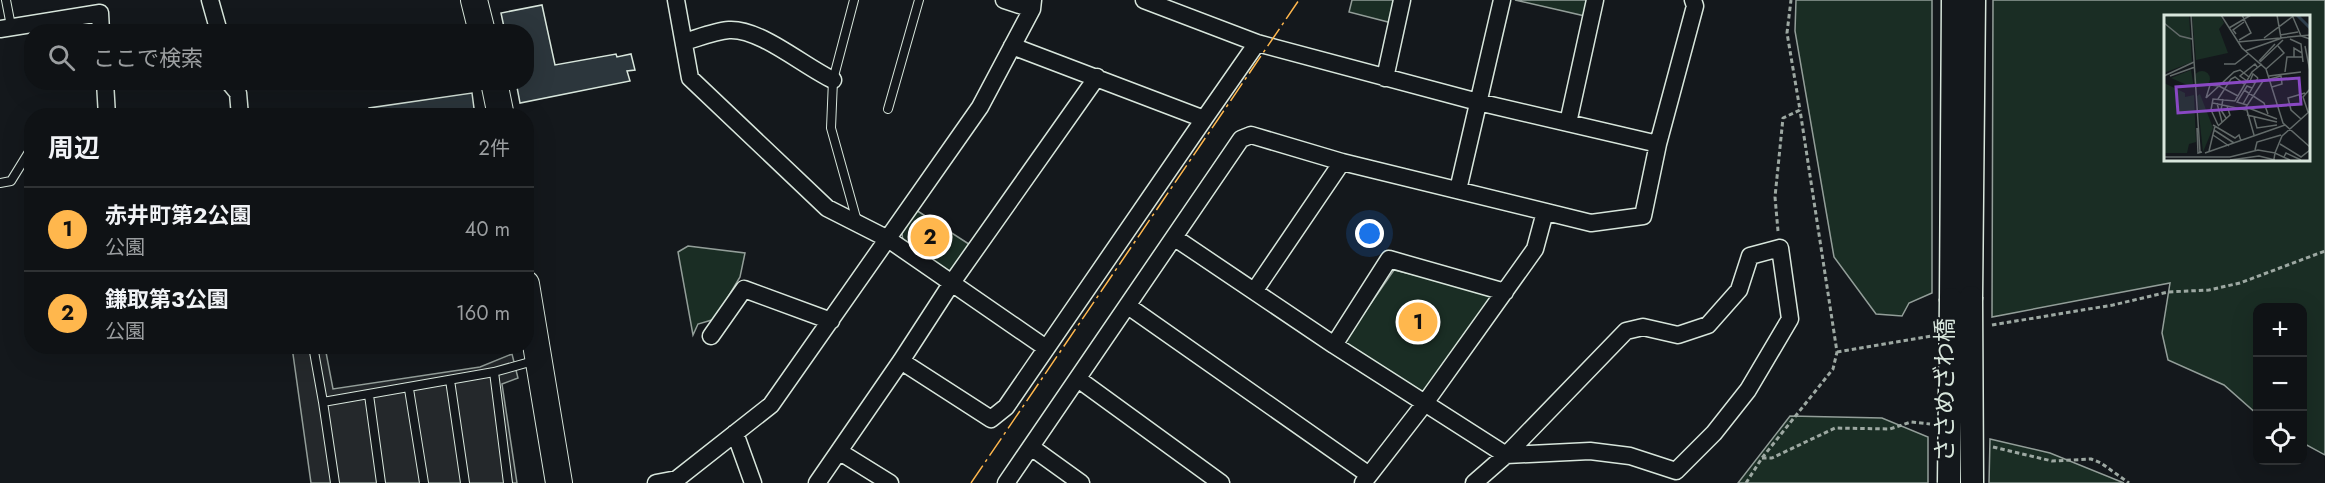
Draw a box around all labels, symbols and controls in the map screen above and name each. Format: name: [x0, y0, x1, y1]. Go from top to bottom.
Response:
inset map: [2164, 15, 2310, 160]
search box: [24, 24, 534, 90]
icon: search: [45, 41, 78, 74]
text: ここで検索: [93, 42, 203, 74]
text: 周辺: [48, 129, 100, 167]
text: 2件: [479, 134, 510, 163]
text: 赤井町第2公園: [105, 199, 251, 231]
pin: 2: [910, 214, 950, 260]
text: 1: [62, 215, 73, 244]
text: 40 m: [465, 215, 510, 244]
your location: [1355, 219, 1384, 248]
text: 公園: [105, 233, 145, 262]
text: 鎌取第3公園: [105, 283, 229, 315]
text: 2: [61, 299, 74, 328]
text: 160 m: [456, 299, 510, 328]
pin: 1: [1398, 300, 1438, 344]
map controls: [2253, 303, 2307, 465]
button: +: [2253, 303, 2307, 357]
text: 公園: [105, 317, 145, 346]
street label: ささめざわ橋: [1927, 318, 1962, 462]
button: −: [2253, 357, 2307, 411]
button: locate: [2253, 411, 2307, 465]

